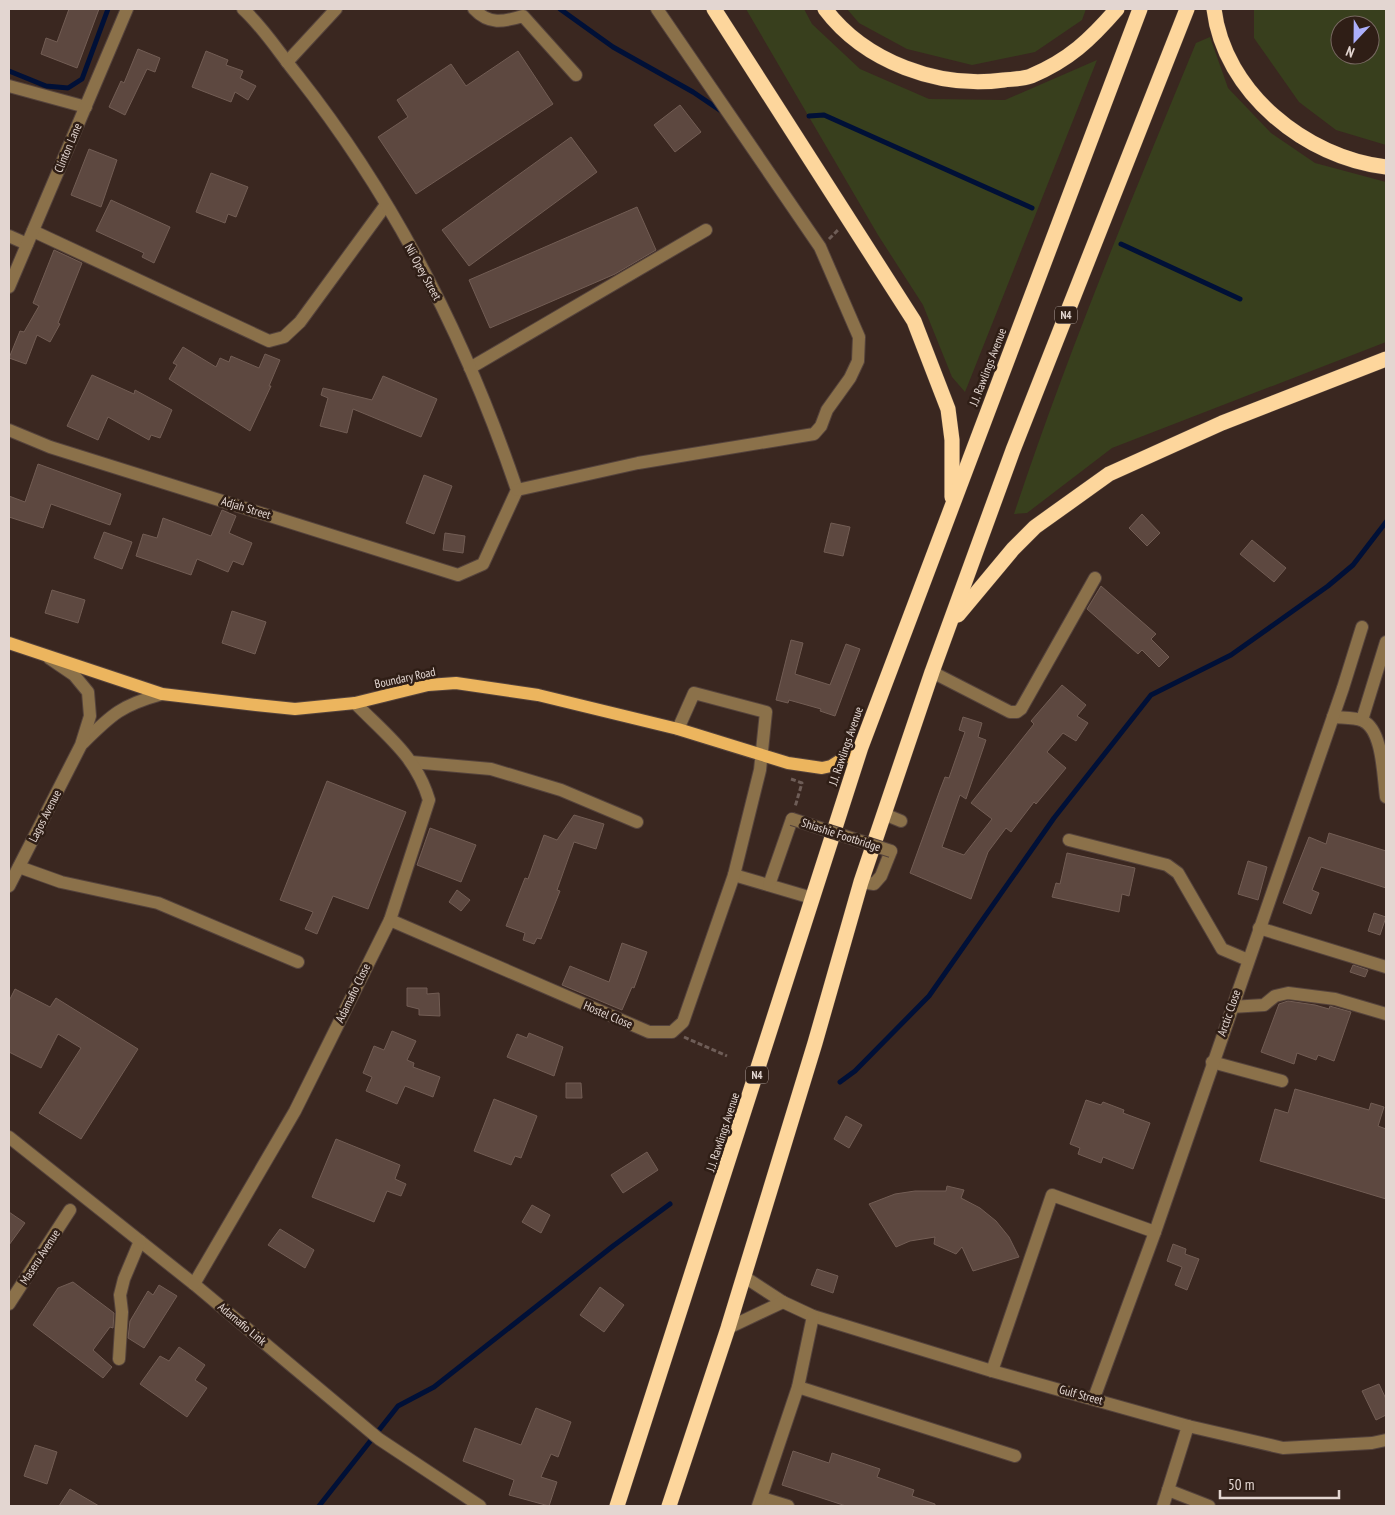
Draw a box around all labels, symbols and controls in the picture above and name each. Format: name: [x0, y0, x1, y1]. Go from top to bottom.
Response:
north arrow: [1330, 15, 1380, 65]
text: N: [1343, 42, 1357, 62]
street label: Clinton Lane: [50, 121, 85, 175]
street label: Nii Opey Street: [402, 241, 445, 303]
road number: N4: [1055, 306, 1077, 324]
street label: J.J. Rawlings Avenue: [965, 326, 1009, 409]
street label: Adjah Street: [220, 493, 273, 522]
street label: Boundary Road: [373, 664, 437, 691]
street label: J.J. Rawlings Avenue: [825, 705, 866, 788]
street label: Lagos Avenue: [25, 787, 64, 844]
street label: Shiashie Footbridge: [800, 815, 883, 854]
street label: Adamafio Close: [332, 961, 373, 1025]
street label: Arctic Close: [1214, 988, 1243, 1038]
street label: Hostel Close: [581, 998, 635, 1032]
road number: N4: [746, 1066, 768, 1084]
street label: J.J. Rawlings Avenue: [702, 1090, 742, 1174]
street label: Maseru Avenue: [16, 1226, 63, 1287]
street label: Adamafio Link: [215, 1299, 270, 1348]
street label: Gulf Street: [1058, 1382, 1105, 1408]
scale bar: [1220, 1468, 1339, 1500]
text: 50 m: [1228, 1475, 1254, 1494]

